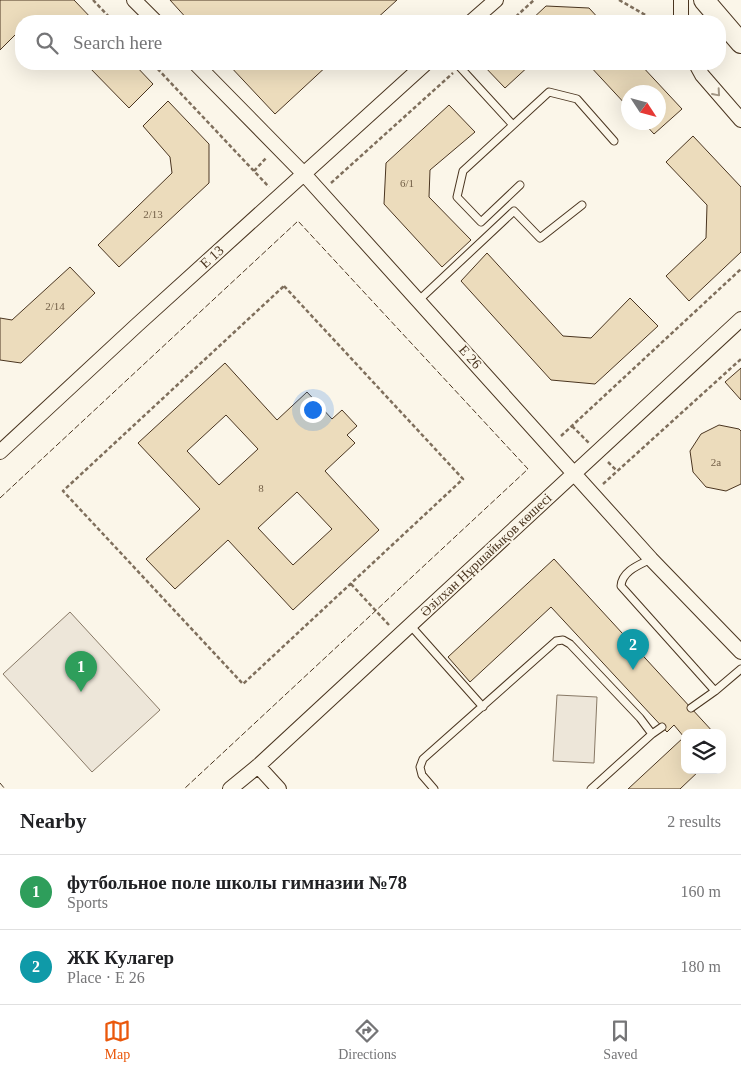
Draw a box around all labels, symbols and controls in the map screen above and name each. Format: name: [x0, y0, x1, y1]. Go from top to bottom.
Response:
search box: [15, 15, 726, 70]
icon: search: [33, 29, 61, 57]
text: Search here: [73, 32, 162, 53]
north arrow: [621, 85, 666, 130]
one-way arrow: [712, 87, 721, 96]
house number: 6/1: [400, 177, 414, 189]
house number: 2/13: [143, 208, 163, 220]
street label: E 13: [197, 243, 227, 271]
house number: 2/14: [45, 300, 65, 312]
street label: E 26: [456, 342, 484, 372]
your location: [300, 397, 326, 423]
house number: 2а: [711, 456, 721, 468]
house number: 8: [258, 482, 264, 494]
street label: Әзілхан Нұршайықов көшесі: [417, 490, 555, 620]
pin: 2: [617, 629, 649, 670]
pin: 1: [65, 651, 97, 692]
map controls: [681, 729, 726, 774]
button: layers: [681, 729, 726, 774]
text: Nearby: [20, 809, 87, 833]
text: 2 results: [667, 813, 721, 830]
text: футбольное поле школы гимназии №78: [67, 872, 407, 893]
text: 1: [32, 883, 40, 900]
text: 160 m: [681, 883, 721, 900]
text: Sports: [67, 894, 108, 911]
text: ЖК Кулагер: [67, 947, 174, 968]
text: 2: [32, 958, 40, 975]
text: 180 m: [681, 958, 721, 975]
text: Place · E 26: [67, 969, 145, 986]
tab: Map: [103, 1017, 131, 1063]
tab: Directions: [338, 1017, 397, 1063]
tab: Saved: [603, 1017, 638, 1063]

